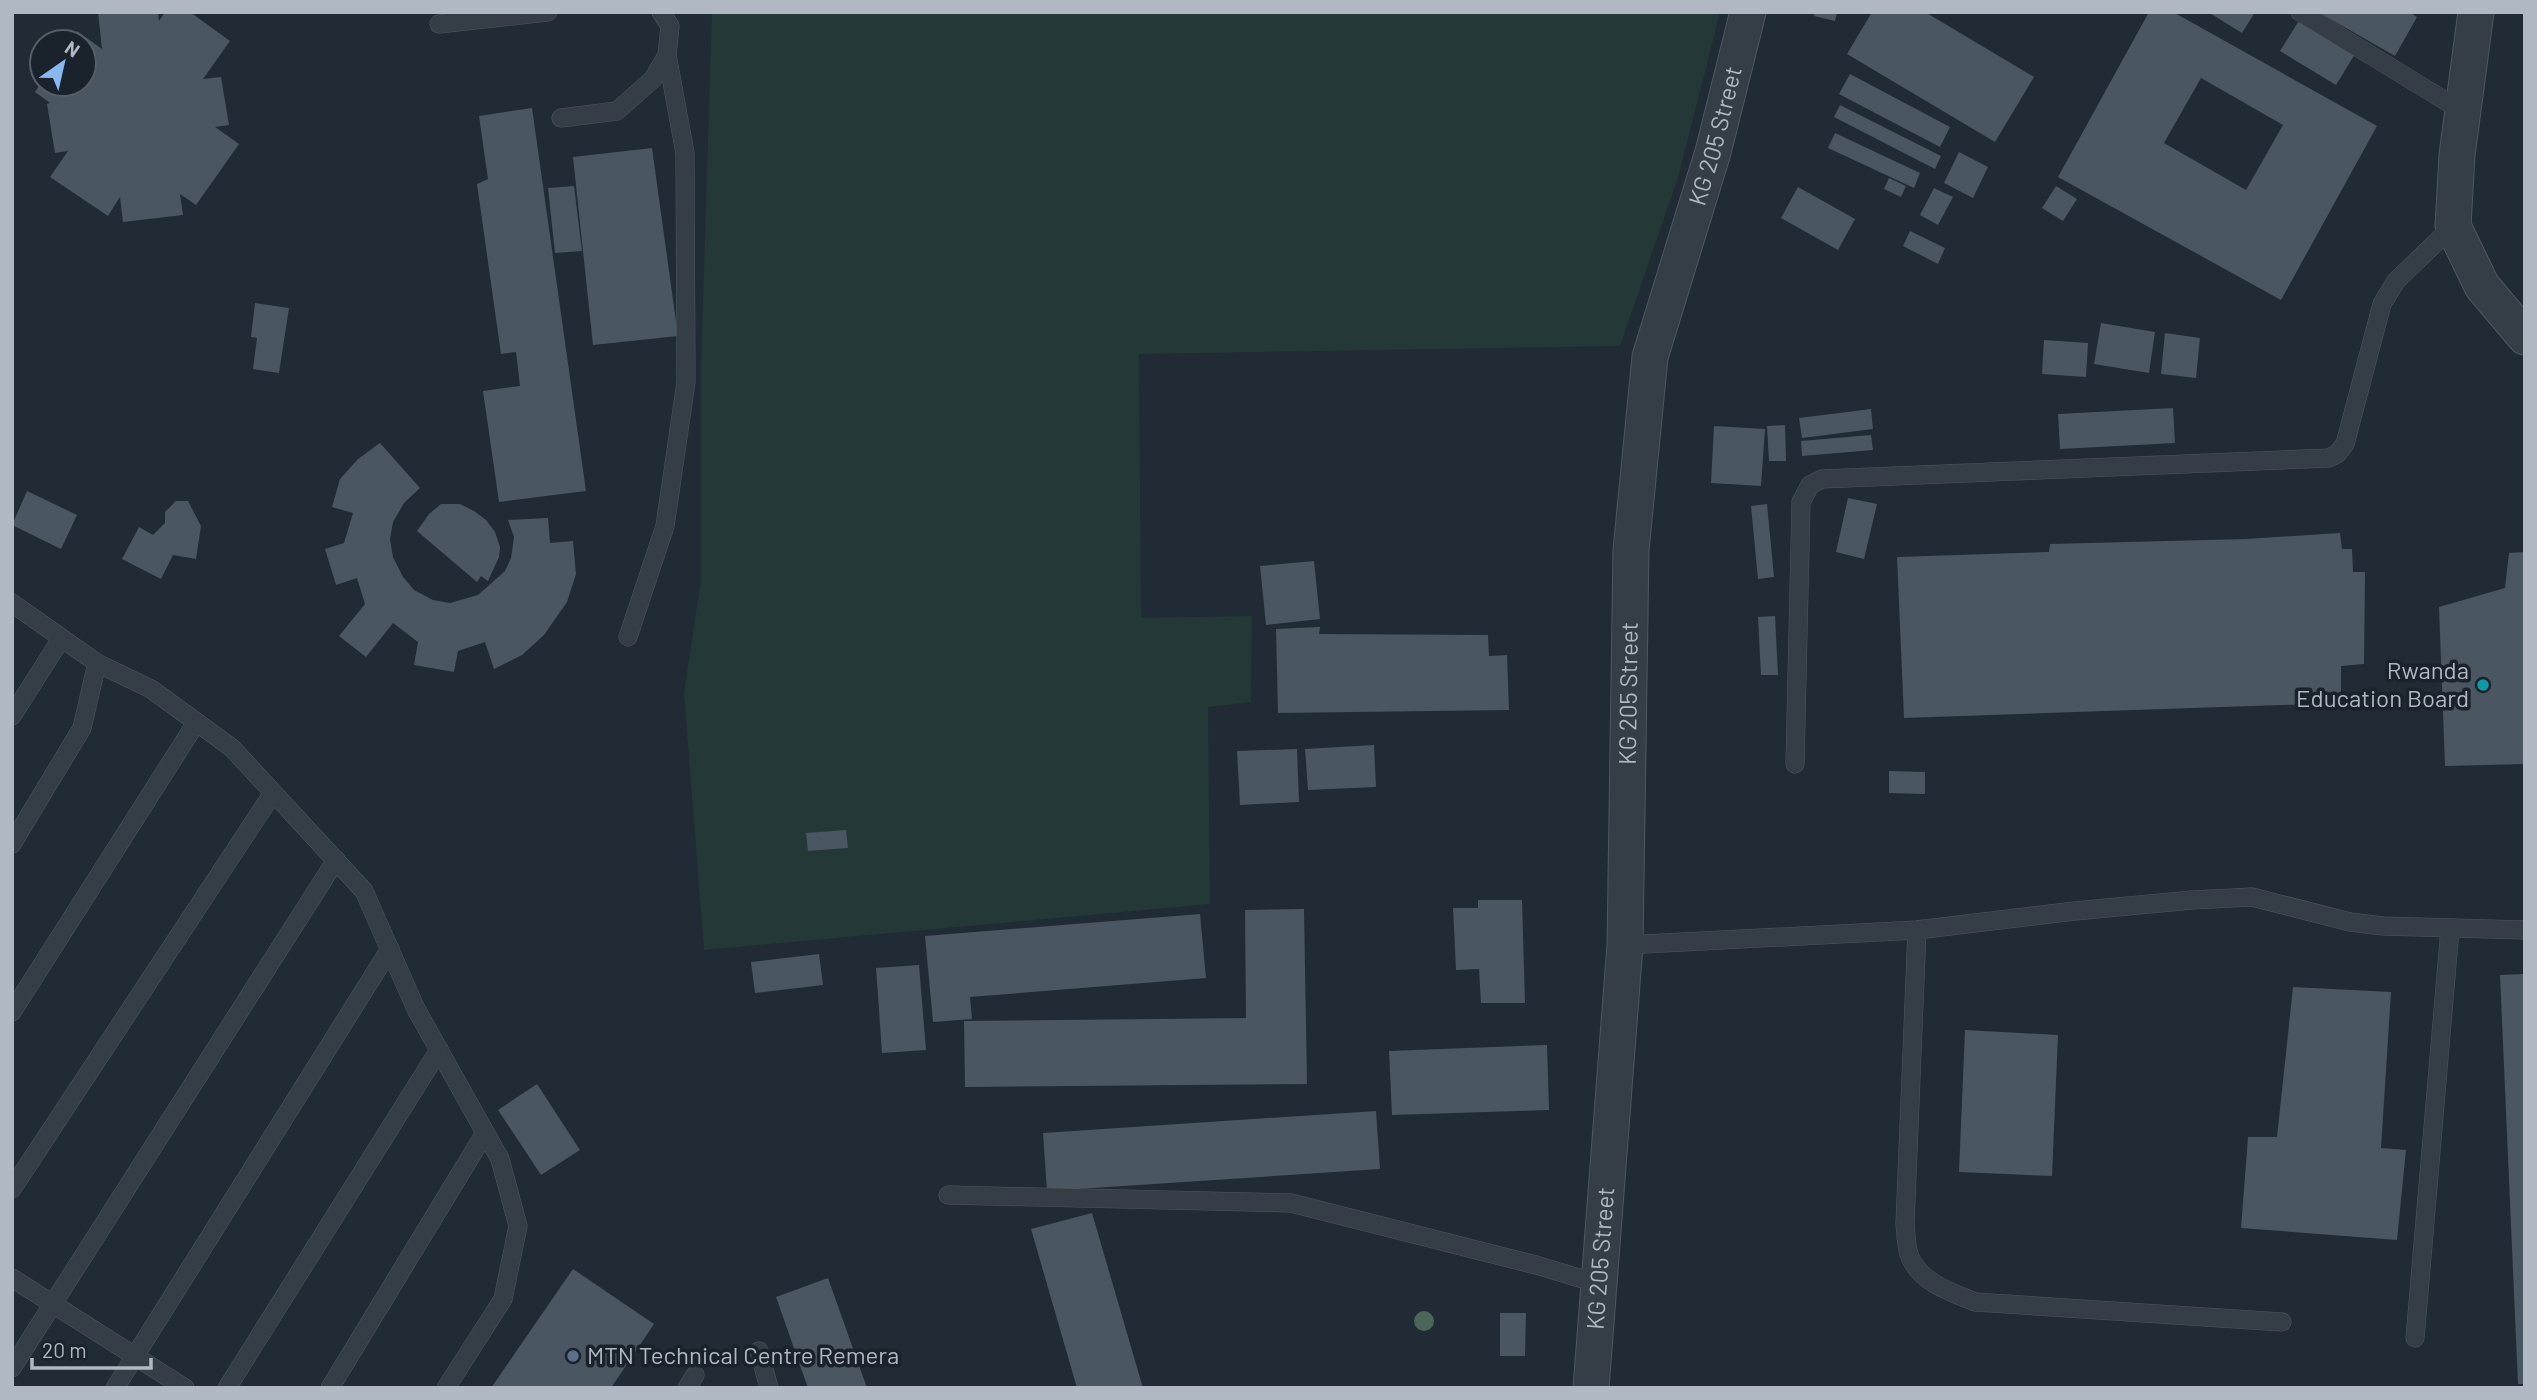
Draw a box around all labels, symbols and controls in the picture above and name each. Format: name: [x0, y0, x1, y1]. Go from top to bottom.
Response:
north arrow: [28, 28, 98, 98]
text: N: [61, 35, 84, 62]
street label: KG 205 Street: [1681, 63, 1747, 209]
street label: KG 205 Street: [1612, 622, 1643, 765]
place label: Rwanda Education Board: [2296, 655, 2469, 712]
marker: Rwanda Education Board: [2475, 677, 2491, 693]
street label: KG 205 Street: [1580, 1186, 1619, 1331]
scale bar: [32, 1326, 150, 1370]
text: 20 m: [42, 1337, 87, 1362]
place label: MTN Technical Centre Remera: [587, 1340, 899, 1369]
marker: MTN Technical Centre Remera: [565, 1348, 581, 1364]

